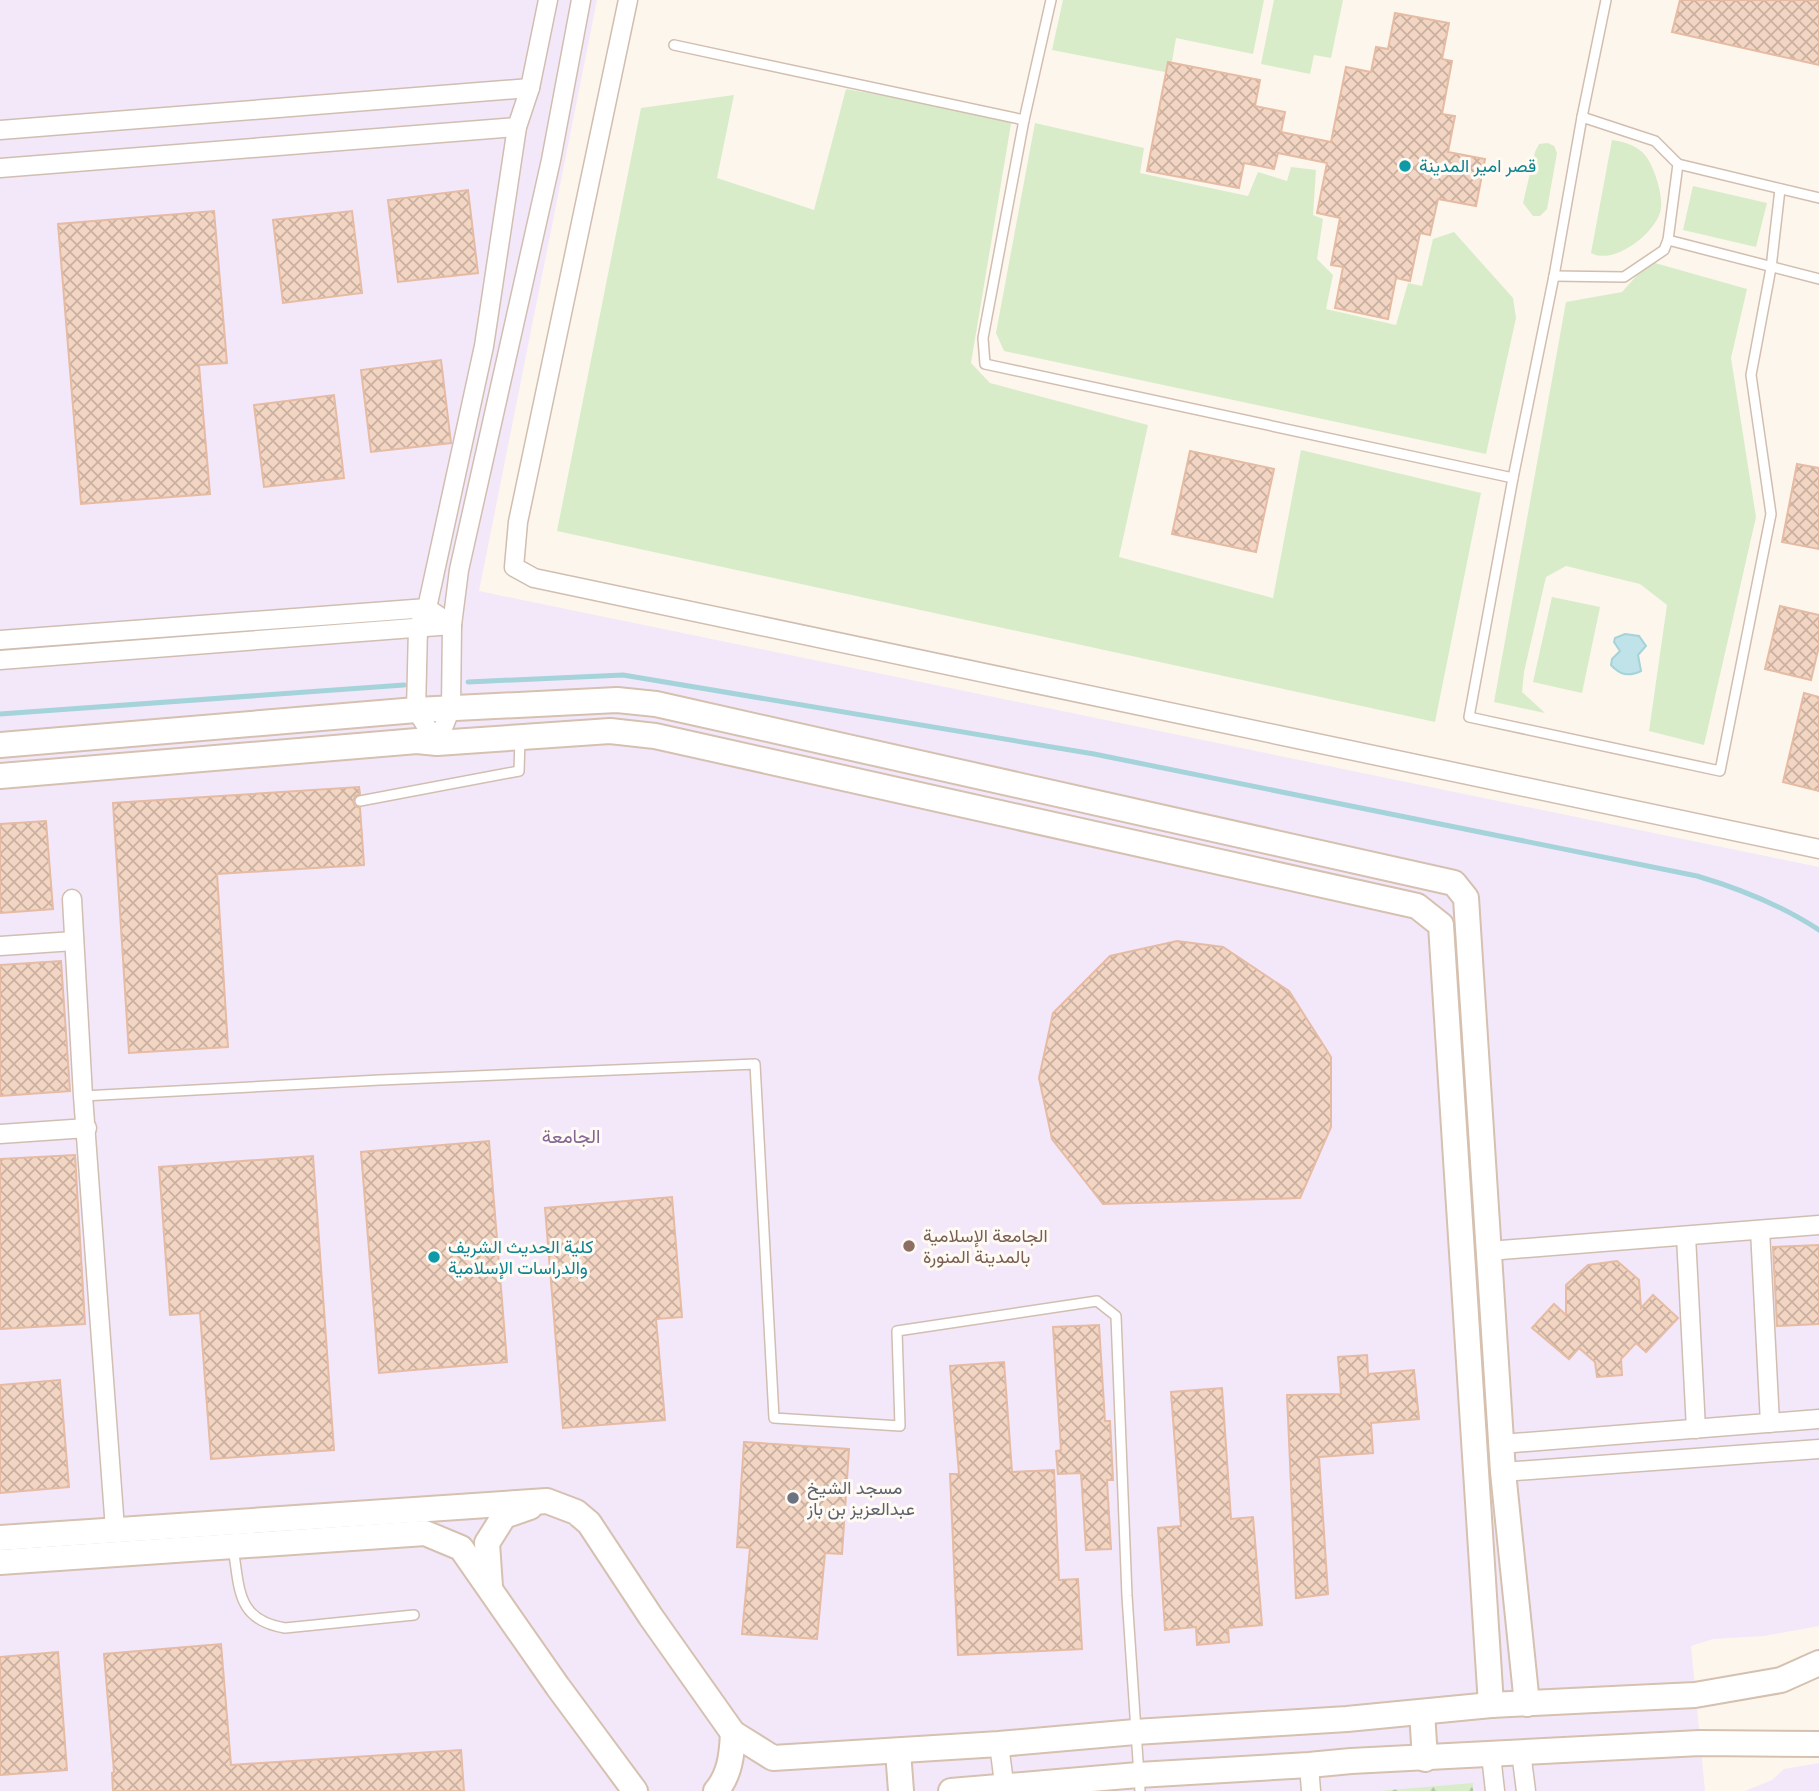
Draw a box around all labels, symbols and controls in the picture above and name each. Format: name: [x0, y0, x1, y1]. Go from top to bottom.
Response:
place label: قصر امير المدينة: [1419, 154, 1536, 177]
marker: قصر امير المدينة: [1397, 158, 1413, 174]
district label: الجامعة: [542, 1124, 600, 1148]
place label: الجامعة الإسلامية بالمدينة المنورة: [923, 1224, 1048, 1268]
place label: كلية الحديث الشريف والدراسات الإسلامية: [448, 1235, 593, 1280]
marker: الجامعة الإسلامية بالمدينة المنورة: [901, 1238, 917, 1254]
marker: كلية الحديث الشريف والدراسات الإسلامية: [426, 1249, 442, 1265]
place label: مسجد الشيخ عبدالعزيز بن باز: [806, 1476, 915, 1520]
marker: مسجد الشيخ عبدالعزيز بن باز: [785, 1490, 801, 1506]

